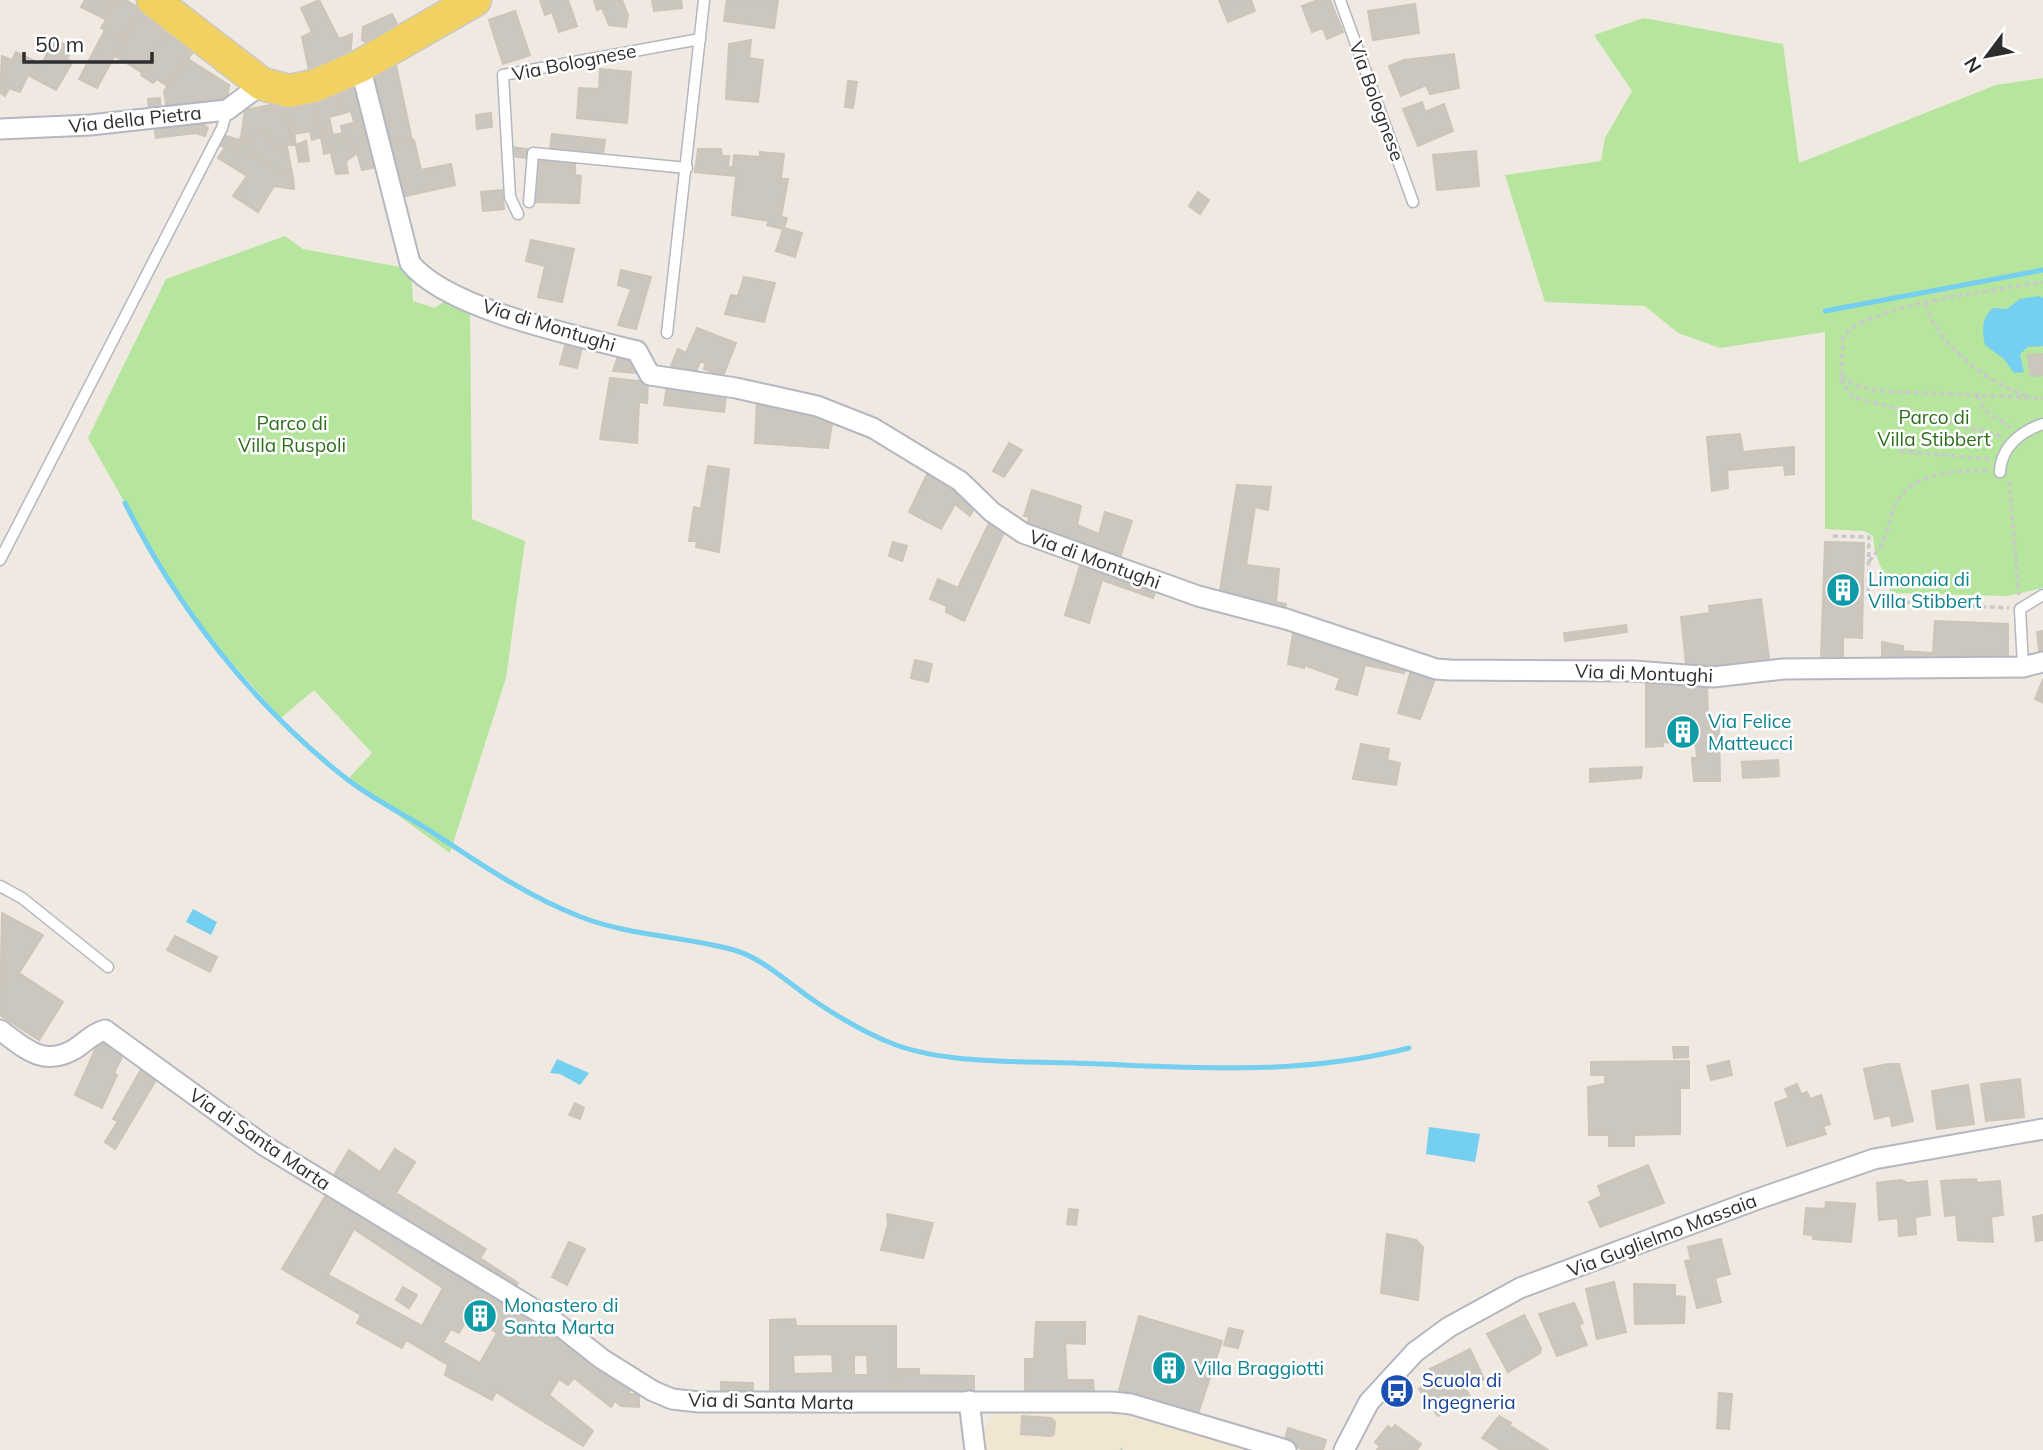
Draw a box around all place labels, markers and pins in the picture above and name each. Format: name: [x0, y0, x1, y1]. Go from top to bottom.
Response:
place label: Limonaia di Villa Stibbert: [1868, 567, 1982, 613]
building icon: Limonaia di Villa Stibbert: [1824, 571, 1862, 609]
place label: Via Felice Matteucci: [1708, 709, 1793, 755]
building icon: Via Felice Matteucci: [1664, 713, 1702, 751]
place label: Monastero di Santa Marta: [504, 1293, 618, 1339]
building icon: Monastero di Santa Marta: [461, 1297, 499, 1335]
building icon: Villa Braggiotti: [1150, 1349, 1188, 1387]
place label: Villa Braggiotti: [1194, 1356, 1324, 1380]
place label: Scuola di Ingegneria: [1422, 1368, 1516, 1414]
bus stop icon: Scuola di Ingegneria: [1378, 1372, 1416, 1410]

